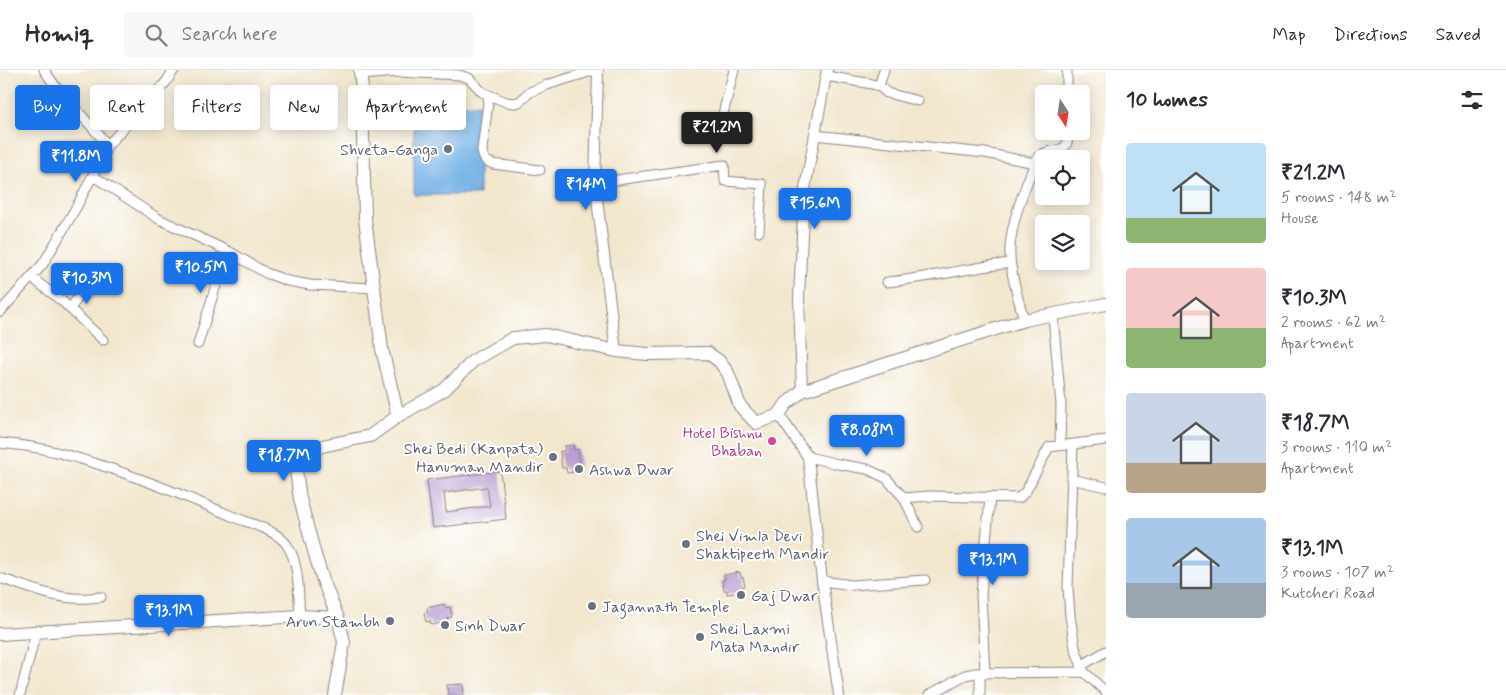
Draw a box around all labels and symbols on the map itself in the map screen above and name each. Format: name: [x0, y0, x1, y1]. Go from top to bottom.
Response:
north arrow: [1035, 85, 1090, 140]
pin: ₹21.2M: [676, 112, 758, 154]
pin: ₹11.8M: [35, 140, 117, 183]
place label: Shveta-Ganga: [340, 140, 438, 162]
marker: Shveta-Ganga: [442, 143, 454, 155]
pin: ₹14M: [556, 168, 616, 211]
pin: ₹15.6M: [774, 188, 856, 230]
pin: ₹10.5M: [160, 252, 242, 294]
pin: ₹10.3M: [46, 262, 128, 305]
pin: ₹8.08M: [826, 414, 908, 457]
place label: Hotel Bishnu Bhaban: [683, 423, 762, 462]
marker: Hotel Bishnu Bhaban: [766, 435, 778, 447]
place label: Shei Bedi (Kanpata) Hanuman Mandir: [404, 439, 543, 478]
pin: ₹18.7M: [243, 440, 325, 482]
marker: Shei Bedi (Kanpata) Hanuman Mandir: [547, 451, 559, 463]
place label: Ashwa Dwar: [589, 460, 674, 481]
marker: Ashwa Dwar: [573, 463, 585, 475]
place label: Shei Vimla Devi Shaktipeeth Mandir: [696, 526, 830, 565]
marker: Shei Vimla Devi Shaktipeeth Mandir: [680, 538, 692, 550]
pin: ₹13.1M: [952, 544, 1034, 586]
place label: Gaj Dwar: [751, 586, 818, 607]
marker: Gaj Dwar: [735, 589, 747, 601]
pin: ₹13.1M: [128, 594, 210, 637]
place label: Jagannath Temple: [602, 597, 730, 619]
marker: Jagannath Temple: [586, 600, 598, 612]
place label: Arun Stambh: [286, 612, 380, 633]
marker: Arun Stambh: [384, 615, 396, 627]
place label: Sinh Dwar: [455, 616, 526, 637]
marker: Sinh Dwar: [439, 619, 451, 631]
place label: Shei Laxmi Mata Mandir: [710, 619, 800, 658]
marker: Shei Laxmi Mata Mandir: [694, 631, 706, 643]

